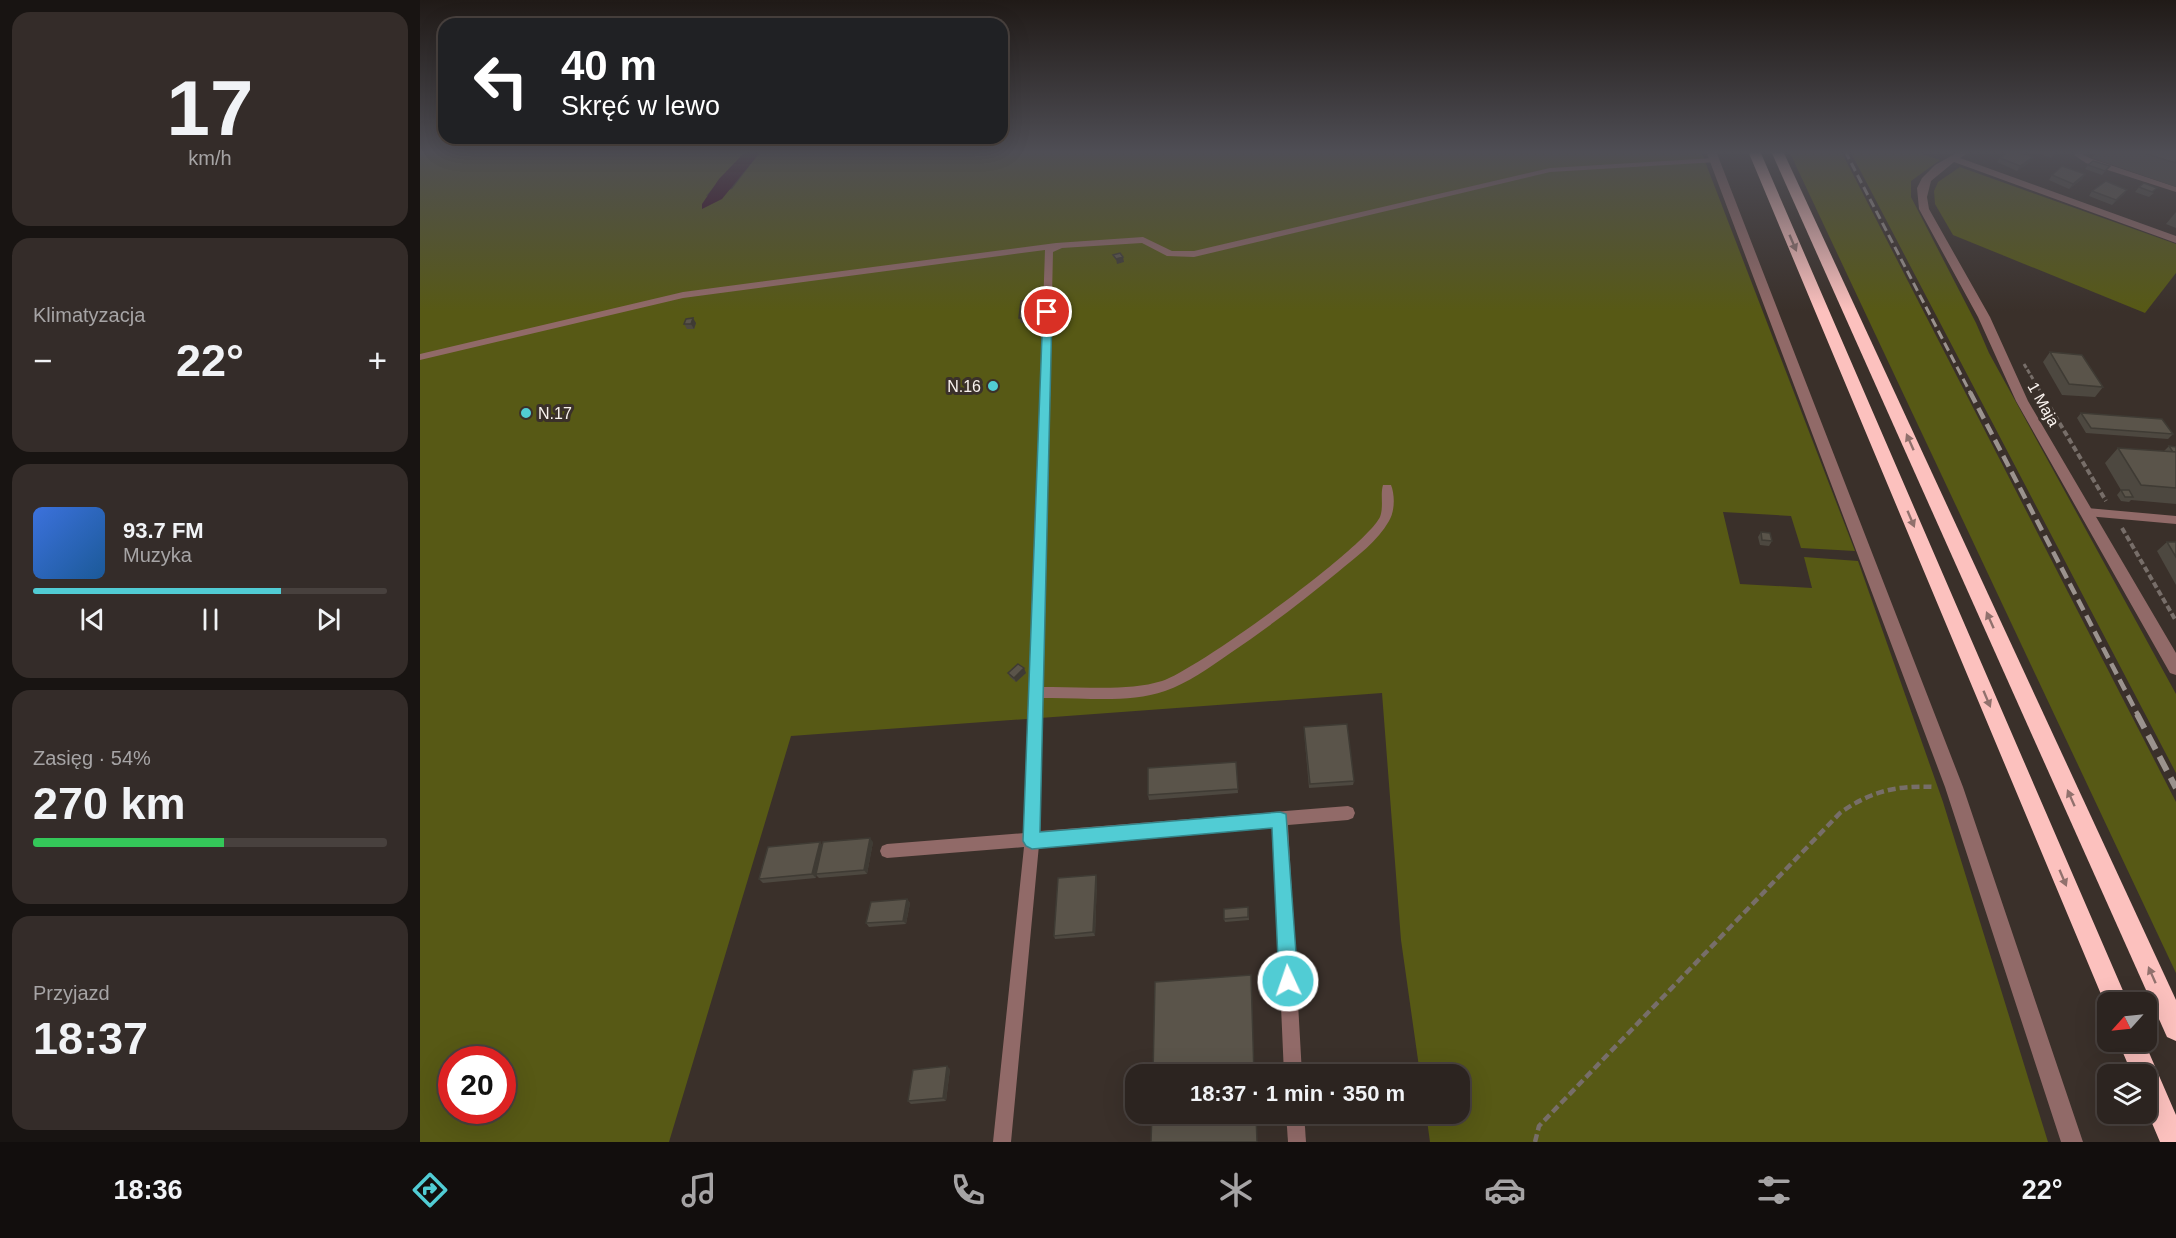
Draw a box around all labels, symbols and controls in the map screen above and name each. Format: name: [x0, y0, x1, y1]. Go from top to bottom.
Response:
icon: left: [462, 42, 540, 120]
text: 40 m: [561, 42, 657, 89]
text: 17: [167, 64, 253, 152]
text: Skręć w lewo: [561, 91, 720, 121]
text: km/h: [188, 147, 232, 169]
one-way arrow: [1788, 235, 1798, 253]
pin: [1021, 286, 1072, 337]
icon: arrive: [1030, 295, 1063, 328]
text: Klimatyzacja: [33, 304, 145, 326]
text: 22°: [176, 335, 244, 386]
text: −: [33, 342, 52, 379]
text: +: [368, 342, 387, 379]
place label: N.16: [947, 378, 981, 395]
marker: N.16: [986, 379, 1000, 393]
street label: 1 Maja: [2024, 379, 2063, 429]
place label: N.17: [538, 405, 572, 422]
marker: N.17: [519, 406, 533, 420]
one-way arrow: [1905, 434, 1914, 451]
one-way arrow: [1906, 511, 1915, 528]
text: 93.7 FM: [123, 518, 204, 543]
text: Muzyka: [123, 544, 192, 566]
icon: previous: [76, 603, 109, 636]
icon: pause: [194, 603, 227, 636]
icon: next: [312, 603, 345, 636]
one-way arrow: [1985, 611, 1995, 629]
one-way arrow: [1983, 690, 1992, 708]
text: Zasięg · 54%: [33, 747, 151, 769]
text: 270 km: [33, 778, 186, 829]
one-way arrow: [2066, 788, 2076, 806]
one-way arrow: [2058, 870, 2068, 888]
position arrow: [1256, 949, 1320, 1013]
one-way arrow: [2146, 966, 2156, 984]
text: Przyjazd: [33, 982, 110, 1004]
north arrow: [2097, 992, 2157, 1052]
map controls: [2097, 992, 2157, 1124]
text: 18:37: [33, 1013, 148, 1064]
speed limit sign: 20: [438, 1046, 516, 1124]
button: layers: [2097, 1064, 2157, 1124]
text: 18:37 · 1 min · 350 m: [1190, 1081, 1405, 1106]
icon: directions: [409, 1169, 451, 1211]
icon: music: [678, 1169, 720, 1211]
icon: phone: [947, 1169, 989, 1211]
icon: climate: [1215, 1169, 1257, 1211]
icon: car: [1484, 1169, 1526, 1211]
icon: filters: [1753, 1169, 1795, 1211]
text: 18:36: [113, 1175, 182, 1205]
text: 22°: [2022, 1175, 2063, 1205]

